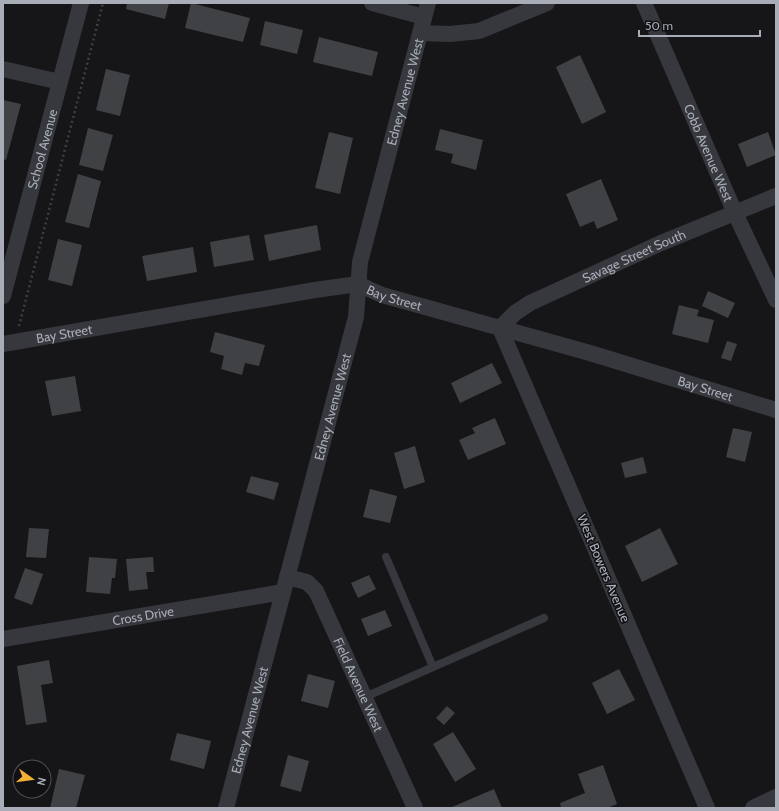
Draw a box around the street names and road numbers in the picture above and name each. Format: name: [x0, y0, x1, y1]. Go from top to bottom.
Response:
street label: Edney Avenue West: [383, 36, 427, 147]
street label: Cobb Avenue West: [681, 101, 737, 204]
street label: School Avenue: [24, 107, 60, 191]
street label: Savage Street South: [580, 226, 688, 286]
street label: Bay Street: [364, 281, 424, 314]
street label: Bay Street: [35, 321, 94, 346]
street label: Edney Avenue West: [310, 351, 354, 462]
street label: Bay Street: [676, 372, 735, 404]
street label: West Bowers Avenue: [574, 512, 634, 625]
street label: Cross Drive: [111, 602, 175, 629]
street label: Field Avenue West: [330, 635, 387, 735]
street label: Edney Avenue West: [227, 664, 271, 775]

